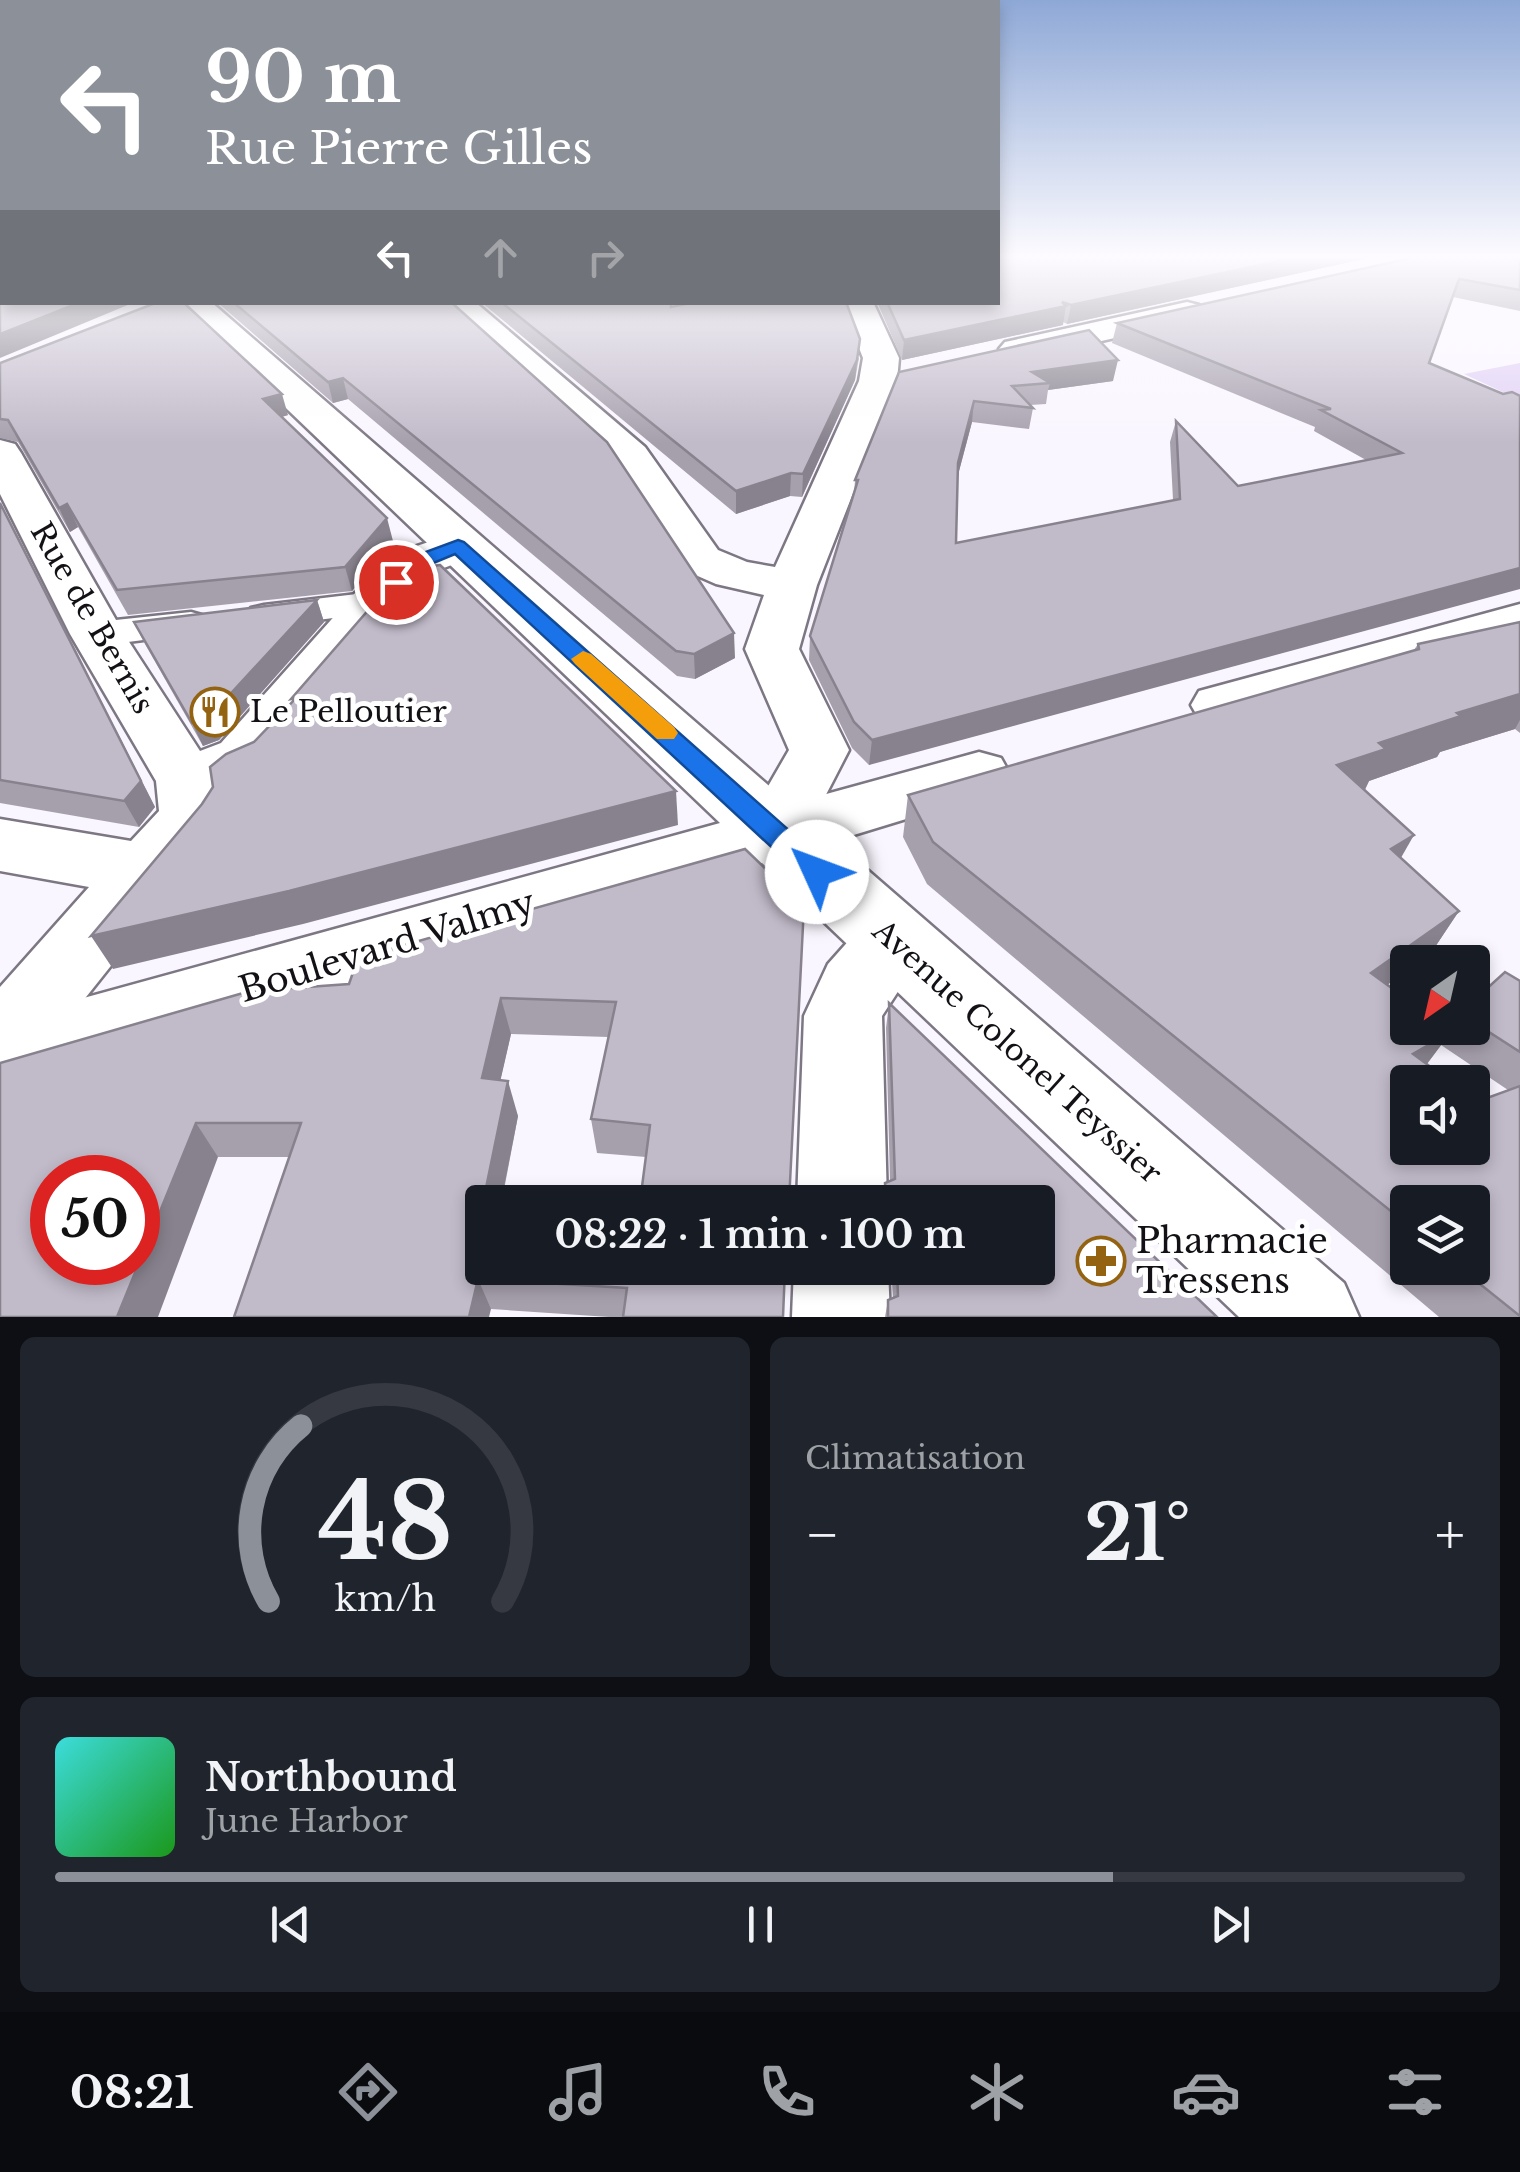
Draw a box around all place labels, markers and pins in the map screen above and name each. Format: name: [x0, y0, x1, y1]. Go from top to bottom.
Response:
pin: [354, 540, 439, 625]
restaurant icon: Le Pelloutier: [189, 686, 241, 738]
place label: Le Pelloutier: [250, 693, 447, 730]
place label: Pharmacie Tressens: [1136, 1219, 1328, 1302]
pharmacy icon: Pharmacie Tressens: [1075, 1235, 1127, 1287]

